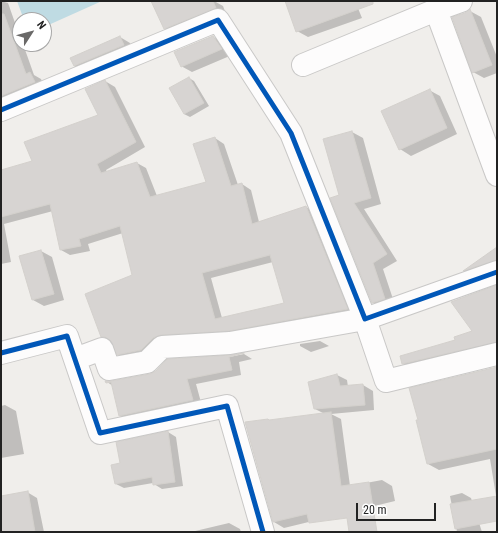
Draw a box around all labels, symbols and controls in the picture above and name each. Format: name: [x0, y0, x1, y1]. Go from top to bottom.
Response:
north arrow: [12, 12, 52, 52]
text: N: [34, 19, 49, 32]
scale bar: [358, 495, 438, 521]
text: 20 m: [363, 503, 387, 517]

